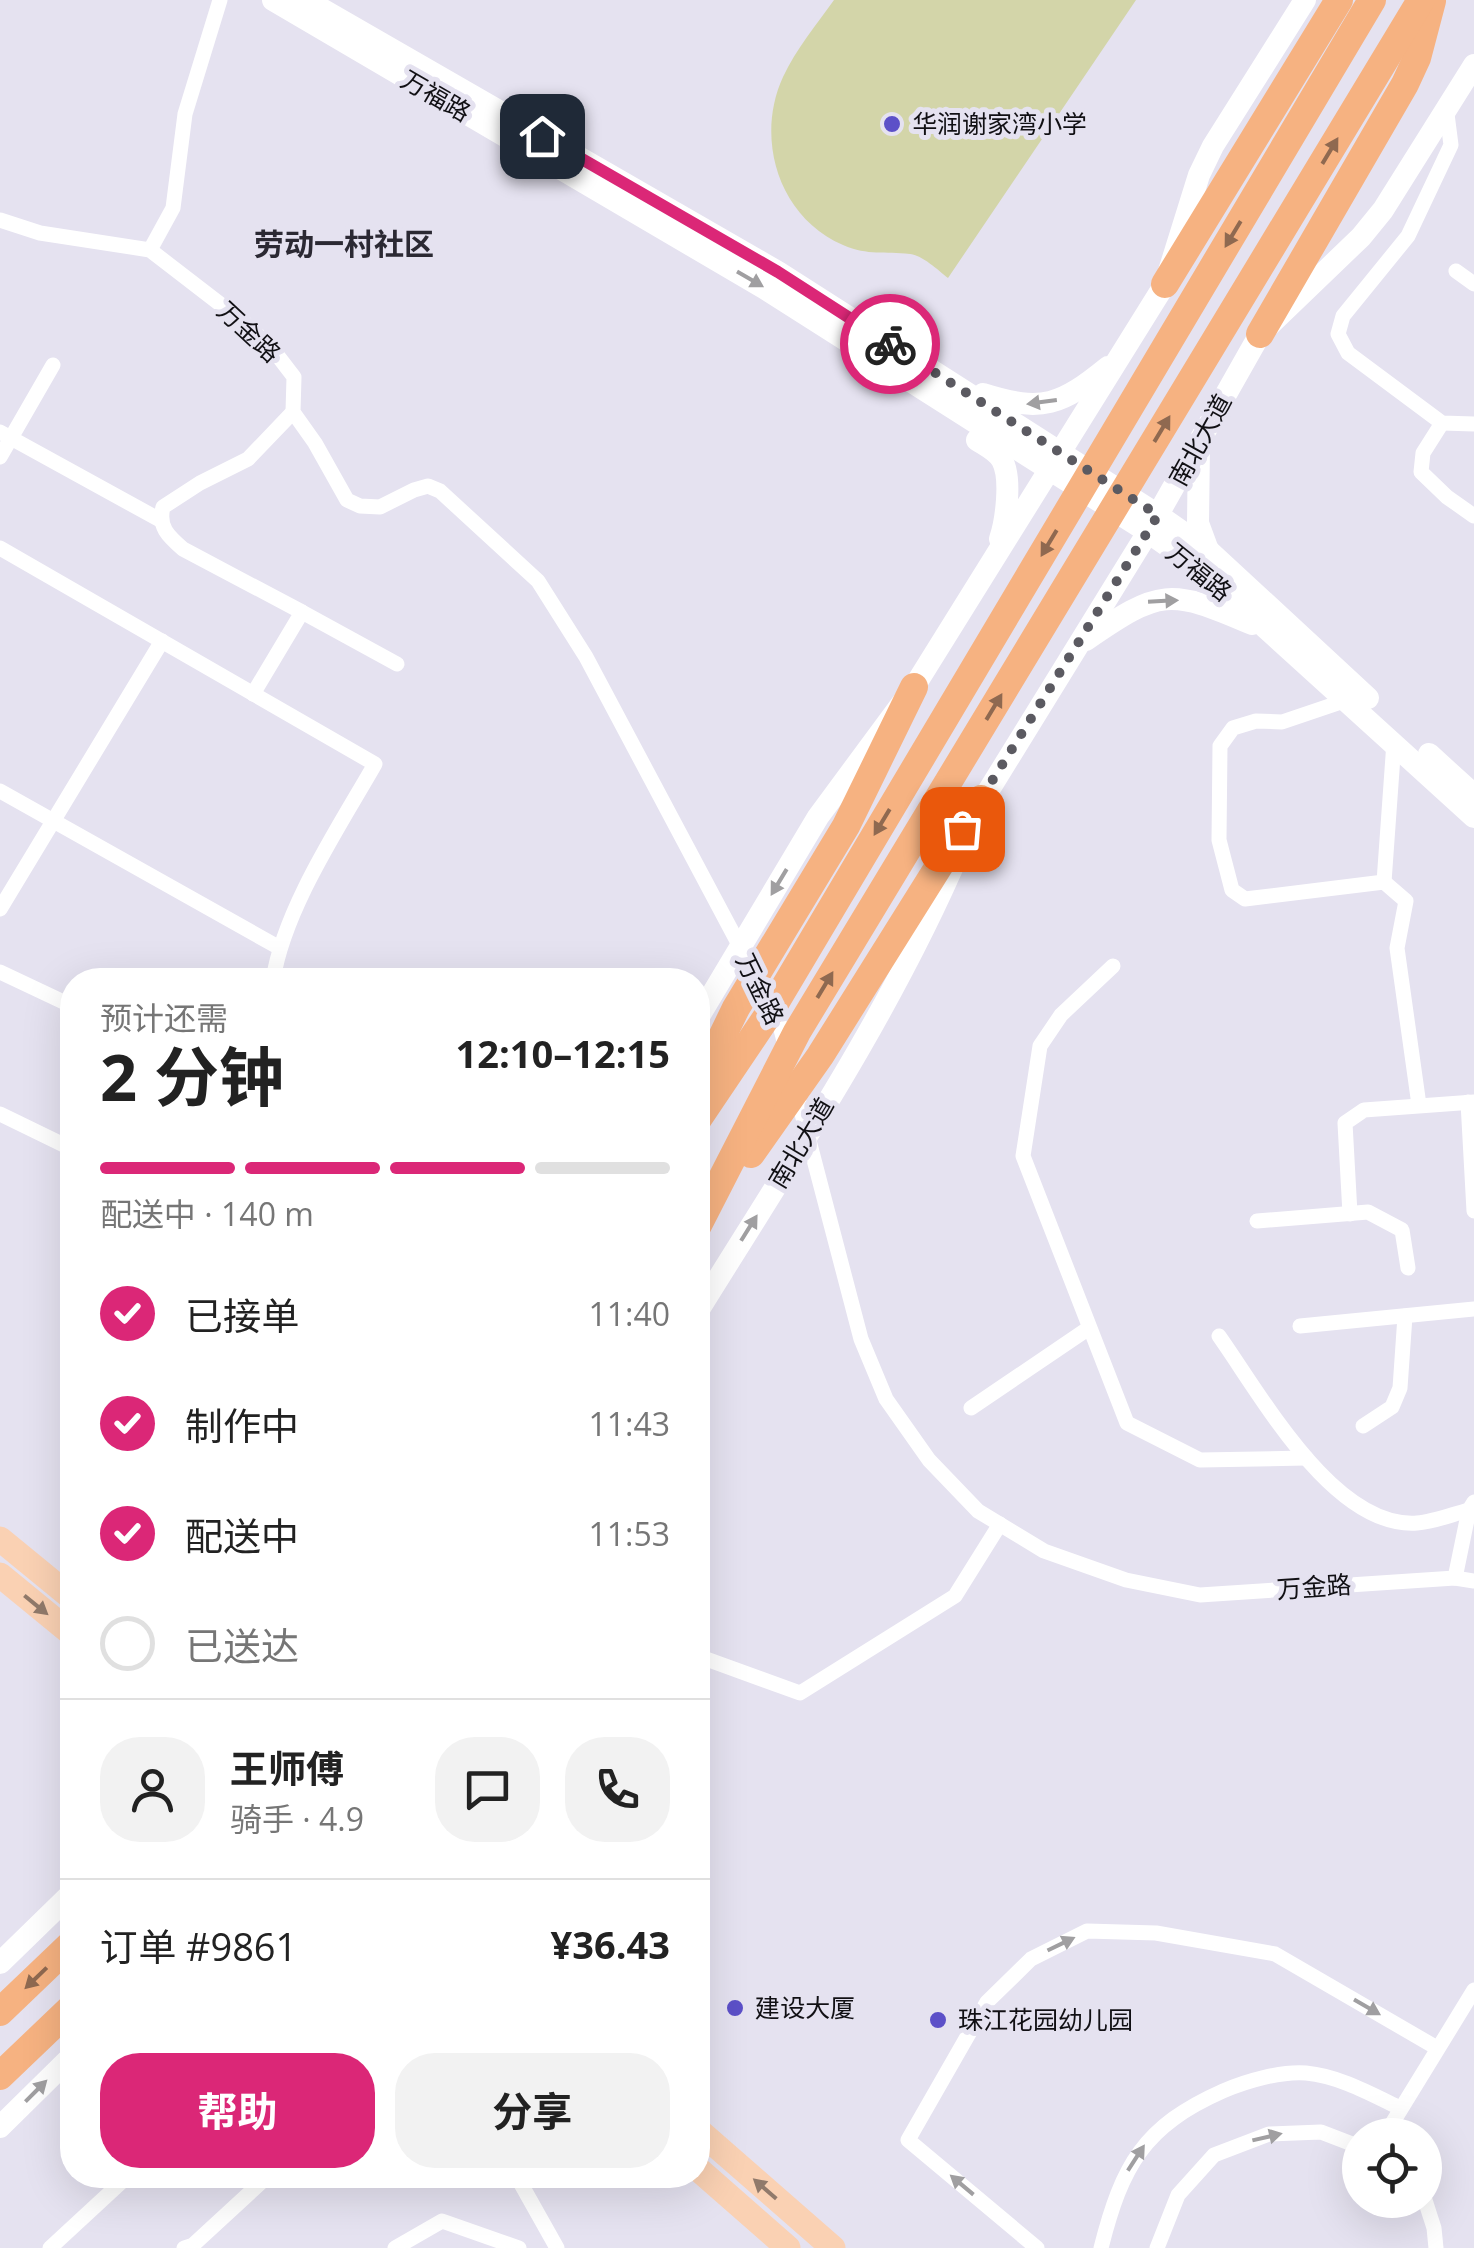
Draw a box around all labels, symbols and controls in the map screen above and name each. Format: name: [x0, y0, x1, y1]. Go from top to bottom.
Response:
street label: 万福路: [396, 62, 477, 129]
pin: [500, 94, 585, 179]
place label: 华润谢家湾小学: [912, 106, 1087, 140]
icon: home: [515, 109, 570, 164]
marker: 华润谢家湾小学: [881, 113, 903, 135]
one-way arrow: [1321, 137, 1338, 165]
one-way arrow: [1225, 220, 1242, 248]
district label: 劳动一村社区: [254, 223, 434, 264]
one-way arrow: [735, 270, 764, 287]
street label: 万金路: [211, 293, 289, 369]
courier: [840, 294, 940, 394]
icon: bike: [863, 317, 918, 372]
street label: 南北大道: [1160, 388, 1238, 491]
one-way arrow: [1026, 395, 1057, 411]
one-way arrow: [1153, 415, 1170, 443]
one-way arrow: [1041, 529, 1058, 557]
street label: 万福路: [1160, 534, 1239, 608]
one-way arrow: [1148, 593, 1179, 609]
one-way arrow: [985, 693, 1002, 721]
pin: [920, 787, 1005, 872]
icon: bag: [935, 802, 990, 857]
one-way arrow: [874, 808, 891, 836]
one-way arrow: [771, 868, 788, 896]
street label: 万金路: [729, 947, 793, 1030]
one-way arrow: [816, 971, 834, 999]
text: 预计还需: [100, 996, 228, 1039]
text: 12:10–12:15: [456, 1027, 670, 1079]
text: 2 分钟: [100, 1032, 284, 1120]
street label: 南北大道: [760, 1091, 840, 1194]
text: 配送中 · 140 m: [100, 1192, 314, 1235]
one-way arrow: [739, 1215, 758, 1242]
icon: check: [100, 1286, 155, 1341]
text: 已接单: [185, 1289, 299, 1341]
text: 11:40: [588, 1292, 670, 1335]
icon: check: [100, 1396, 155, 1451]
text: 制作中: [185, 1399, 299, 1451]
text: 11:43: [588, 1402, 670, 1445]
icon: check: [100, 1506, 155, 1561]
text: 配送中: [185, 1509, 299, 1561]
text: 11:53: [588, 1512, 670, 1555]
street label: 万金路: [1275, 1566, 1353, 1606]
one-way arrow: [24, 1593, 49, 1615]
text: 已送达: [185, 1619, 299, 1671]
button: person: [100, 1737, 205, 1842]
button: chat: [435, 1737, 540, 1842]
button: phone: [565, 1737, 670, 1842]
text: 王师傅: [230, 1742, 344, 1794]
text: 骑手 · 4.9: [230, 1797, 364, 1840]
text: ¥36.43: [551, 1918, 670, 1970]
text: 订单 #9861: [100, 1920, 297, 1972]
one-way arrow: [1047, 1935, 1076, 1952]
one-way arrow: [25, 1965, 49, 1989]
place label: 建设大厦: [755, 1990, 855, 2024]
marker: 建设大厦: [724, 1997, 746, 2019]
one-way arrow: [1353, 1998, 1381, 2015]
place label: 珠江花园幼儿园: [958, 2002, 1133, 2036]
marker: 珠江花园幼儿园: [927, 2009, 949, 2031]
button: 帮助: [100, 2053, 375, 2168]
button: 分享: [395, 2053, 670, 2168]
one-way arrow: [24, 2080, 48, 2104]
map controls: [1342, 2118, 1442, 2218]
button: locate: [1342, 2118, 1442, 2218]
one-way arrow: [1252, 2129, 1283, 2144]
one-way arrow: [1127, 2144, 1145, 2171]
one-way arrow: [950, 2175, 975, 2197]
one-way arrow: [753, 2179, 778, 2200]

